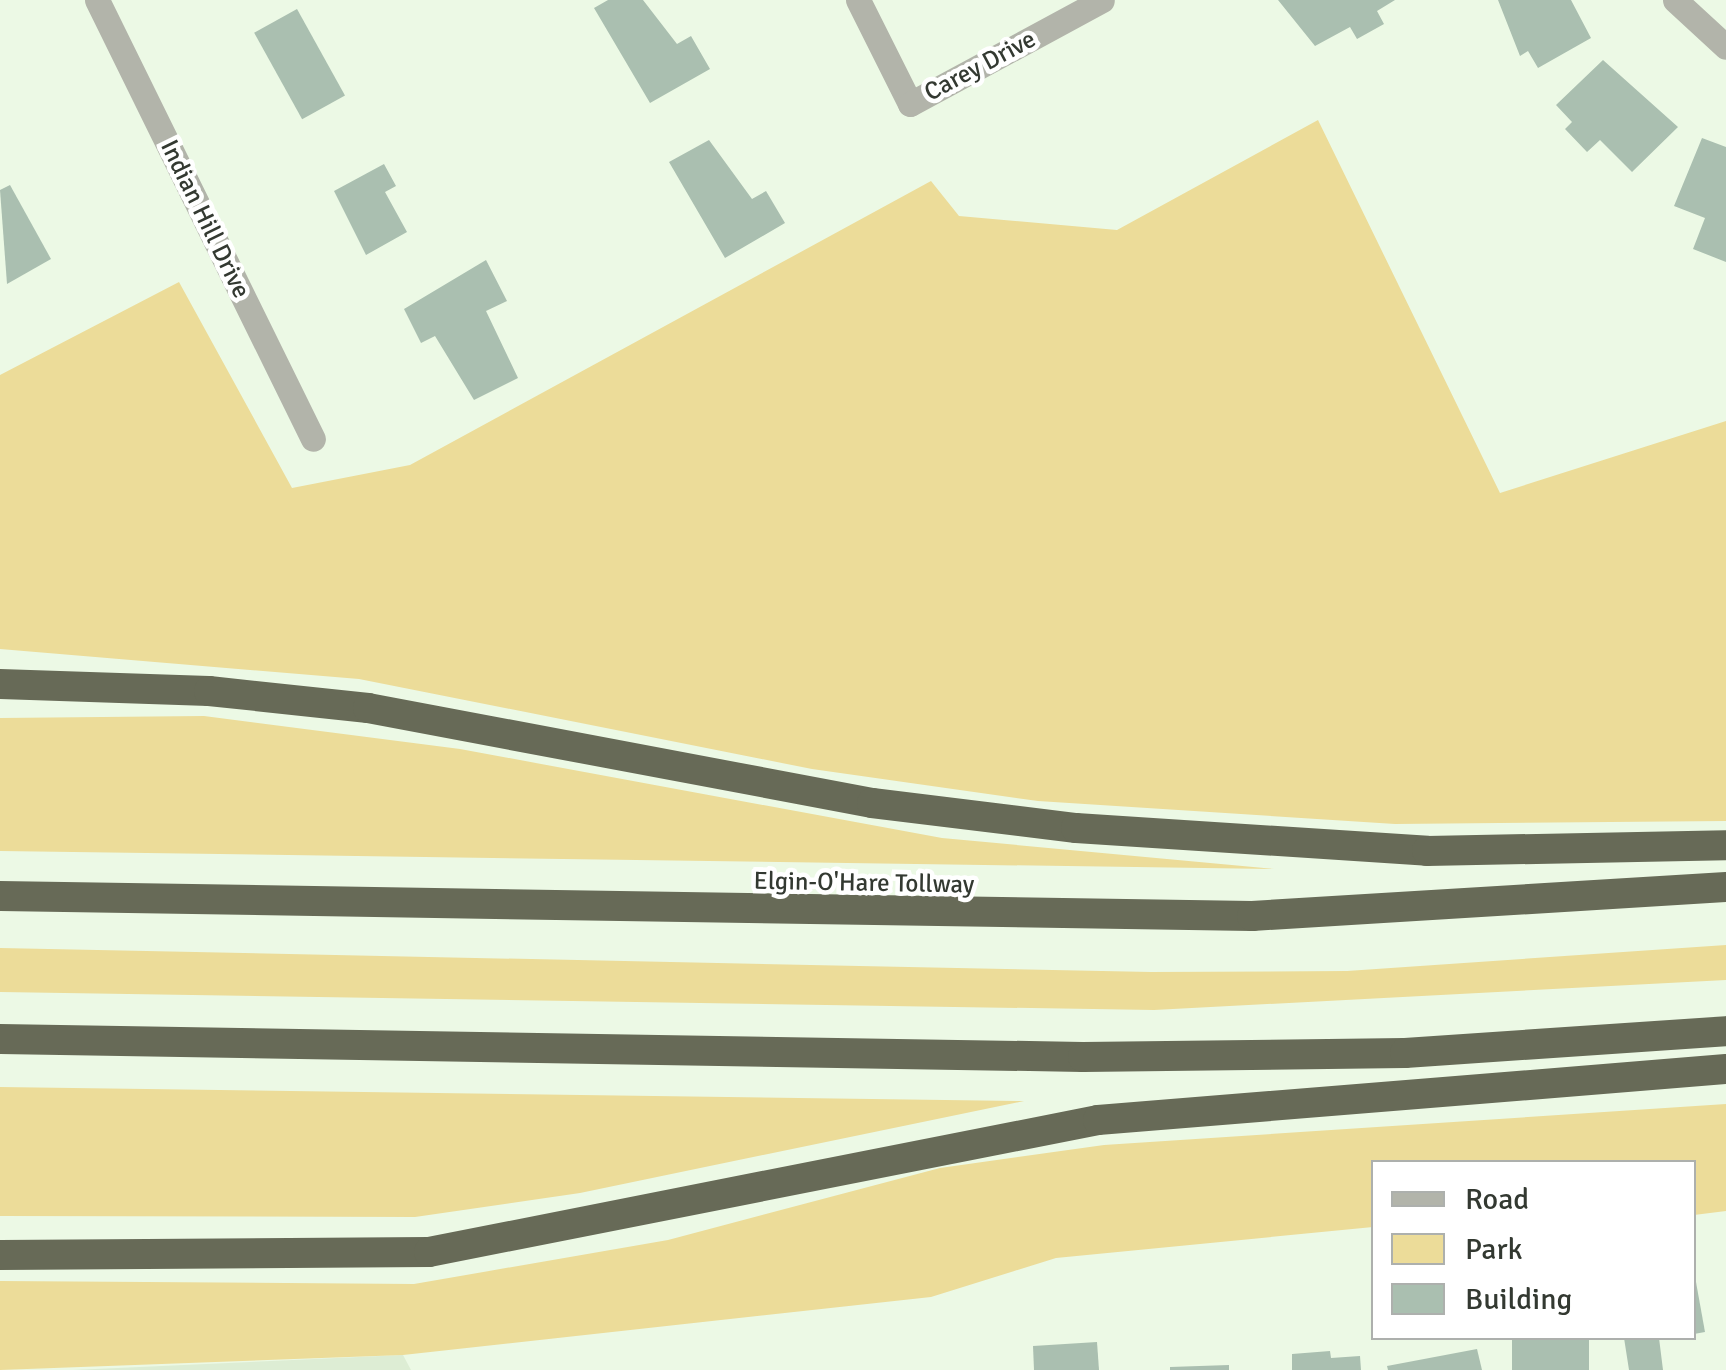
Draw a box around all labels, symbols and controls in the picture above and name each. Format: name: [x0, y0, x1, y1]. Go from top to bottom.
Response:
street label: Carey Drive: [919, 24, 1041, 108]
street label: Indian Hill Drive: [154, 135, 256, 303]
street label: Elgin-O'Hare Tollway: [753, 866, 975, 900]
legend: [1371, 1160, 1696, 1340]
text: Road: [1465, 1181, 1529, 1218]
text: Park: [1465, 1231, 1523, 1268]
text: Building: [1465, 1281, 1572, 1318]

